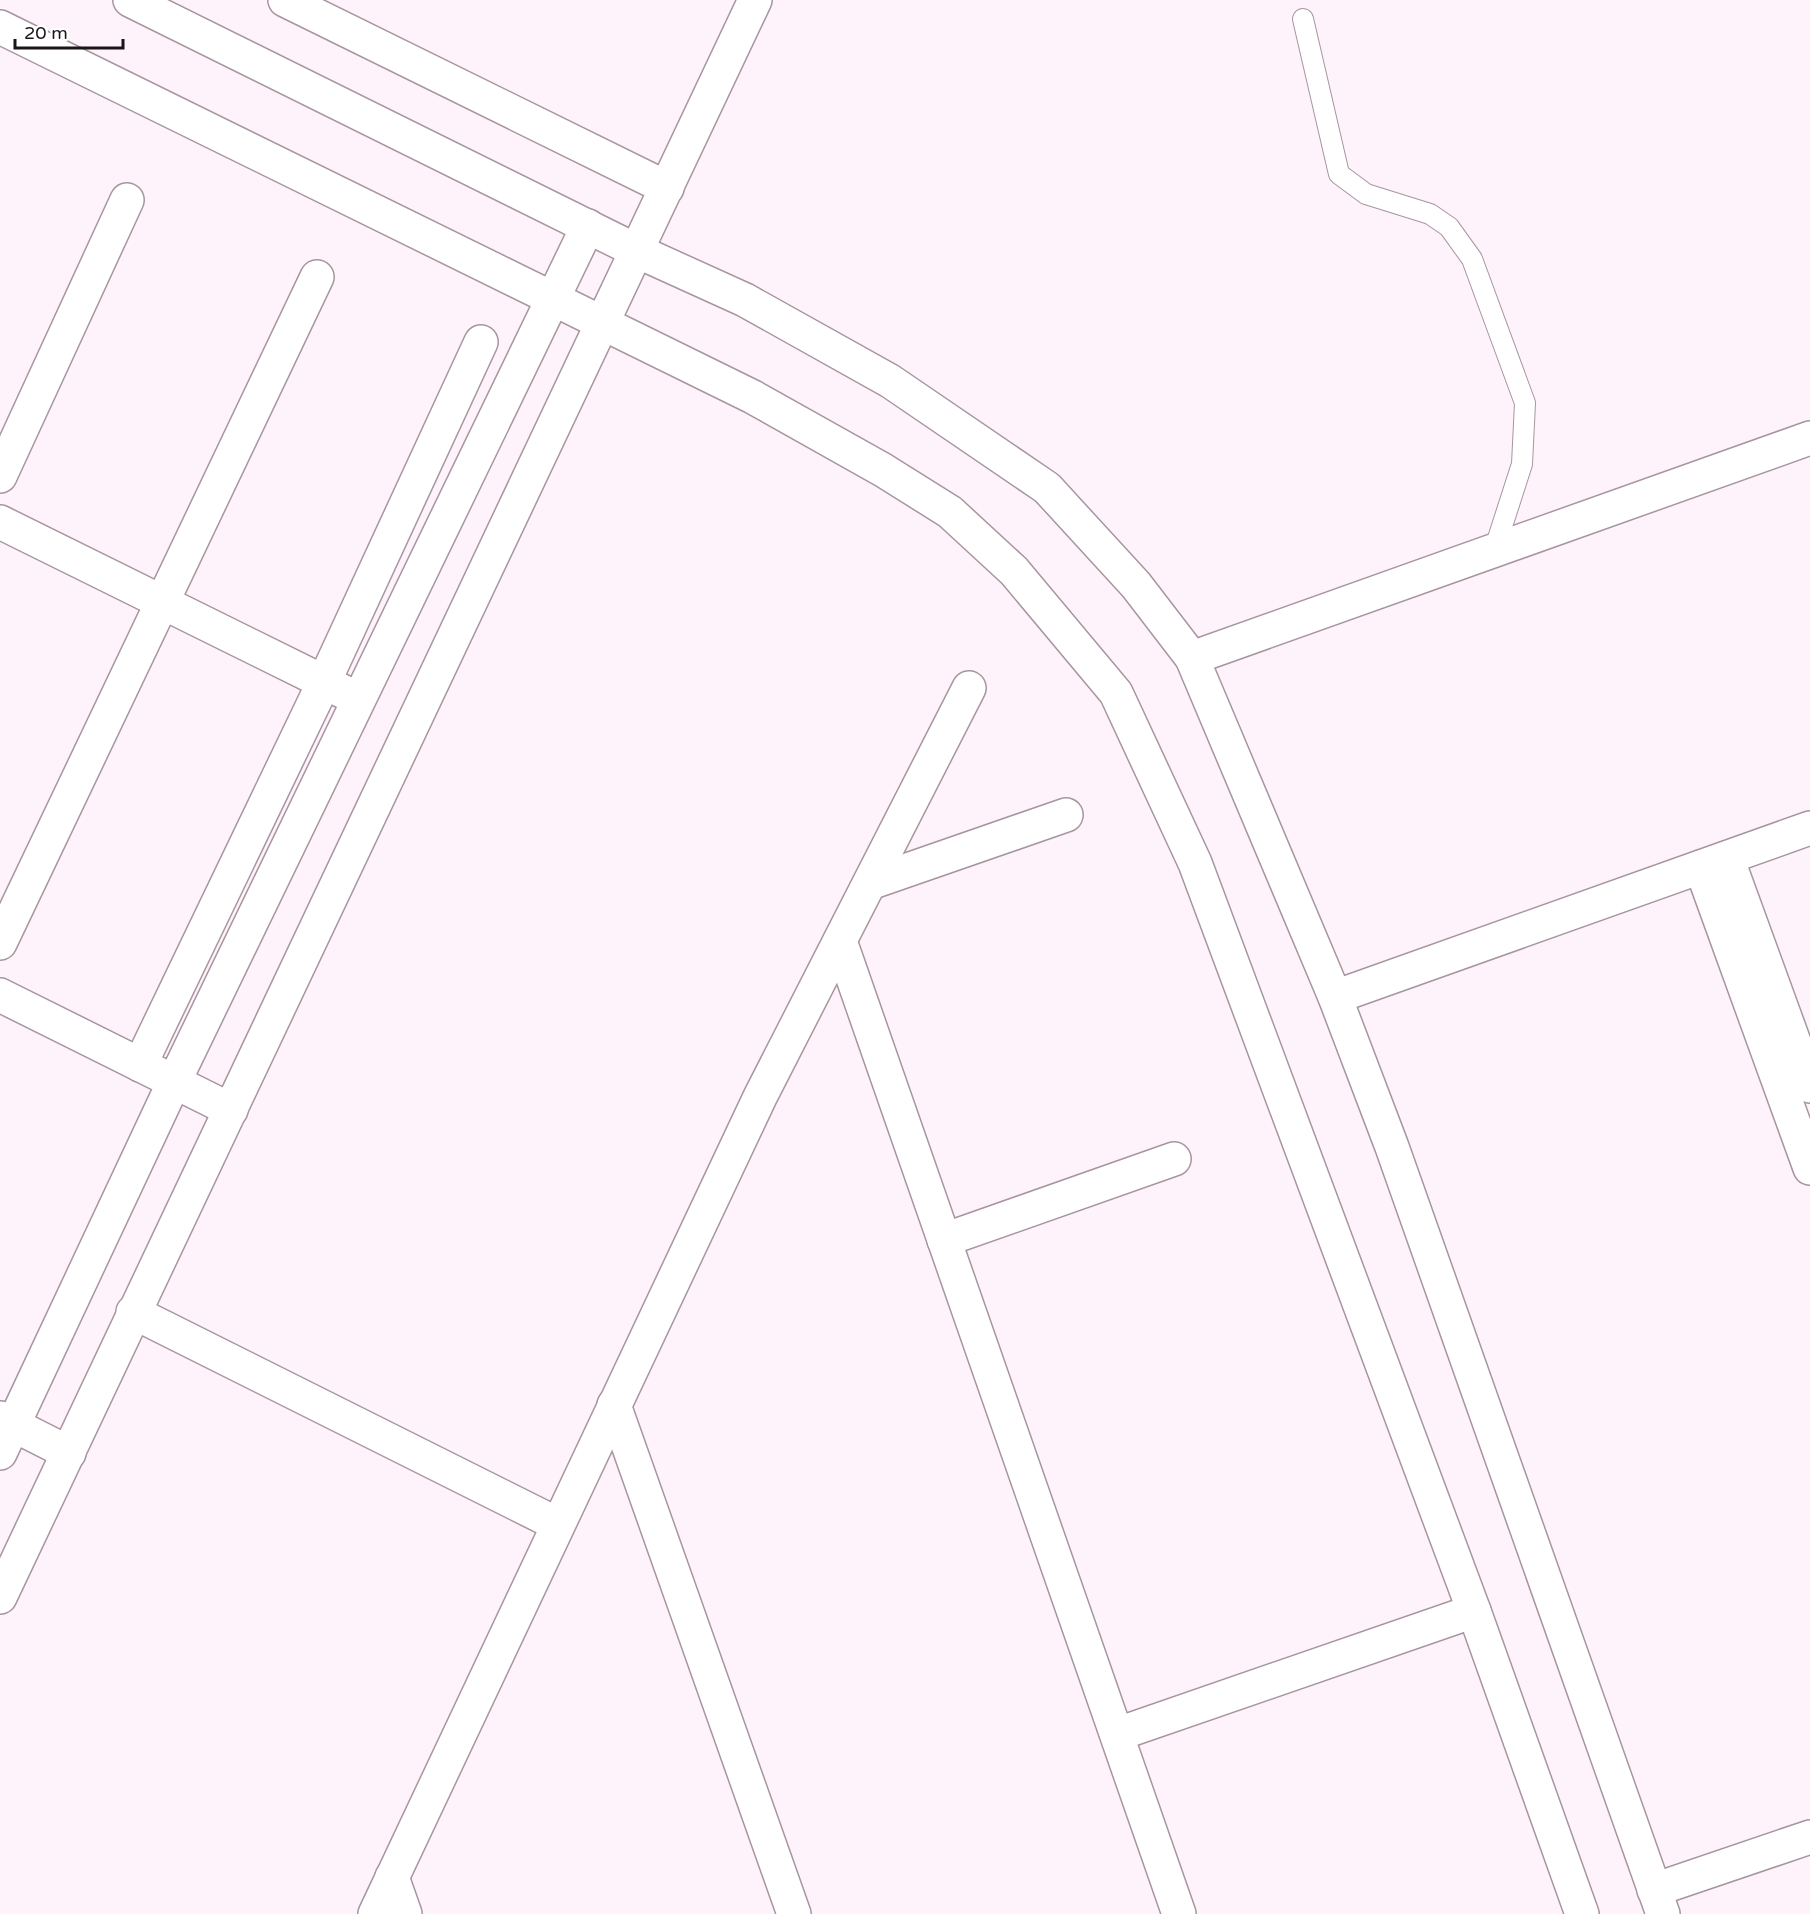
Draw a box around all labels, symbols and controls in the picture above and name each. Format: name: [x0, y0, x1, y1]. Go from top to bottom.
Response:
scale bar: [15, 12, 123, 50]
text: 20 m: [24, 22, 68, 44]

